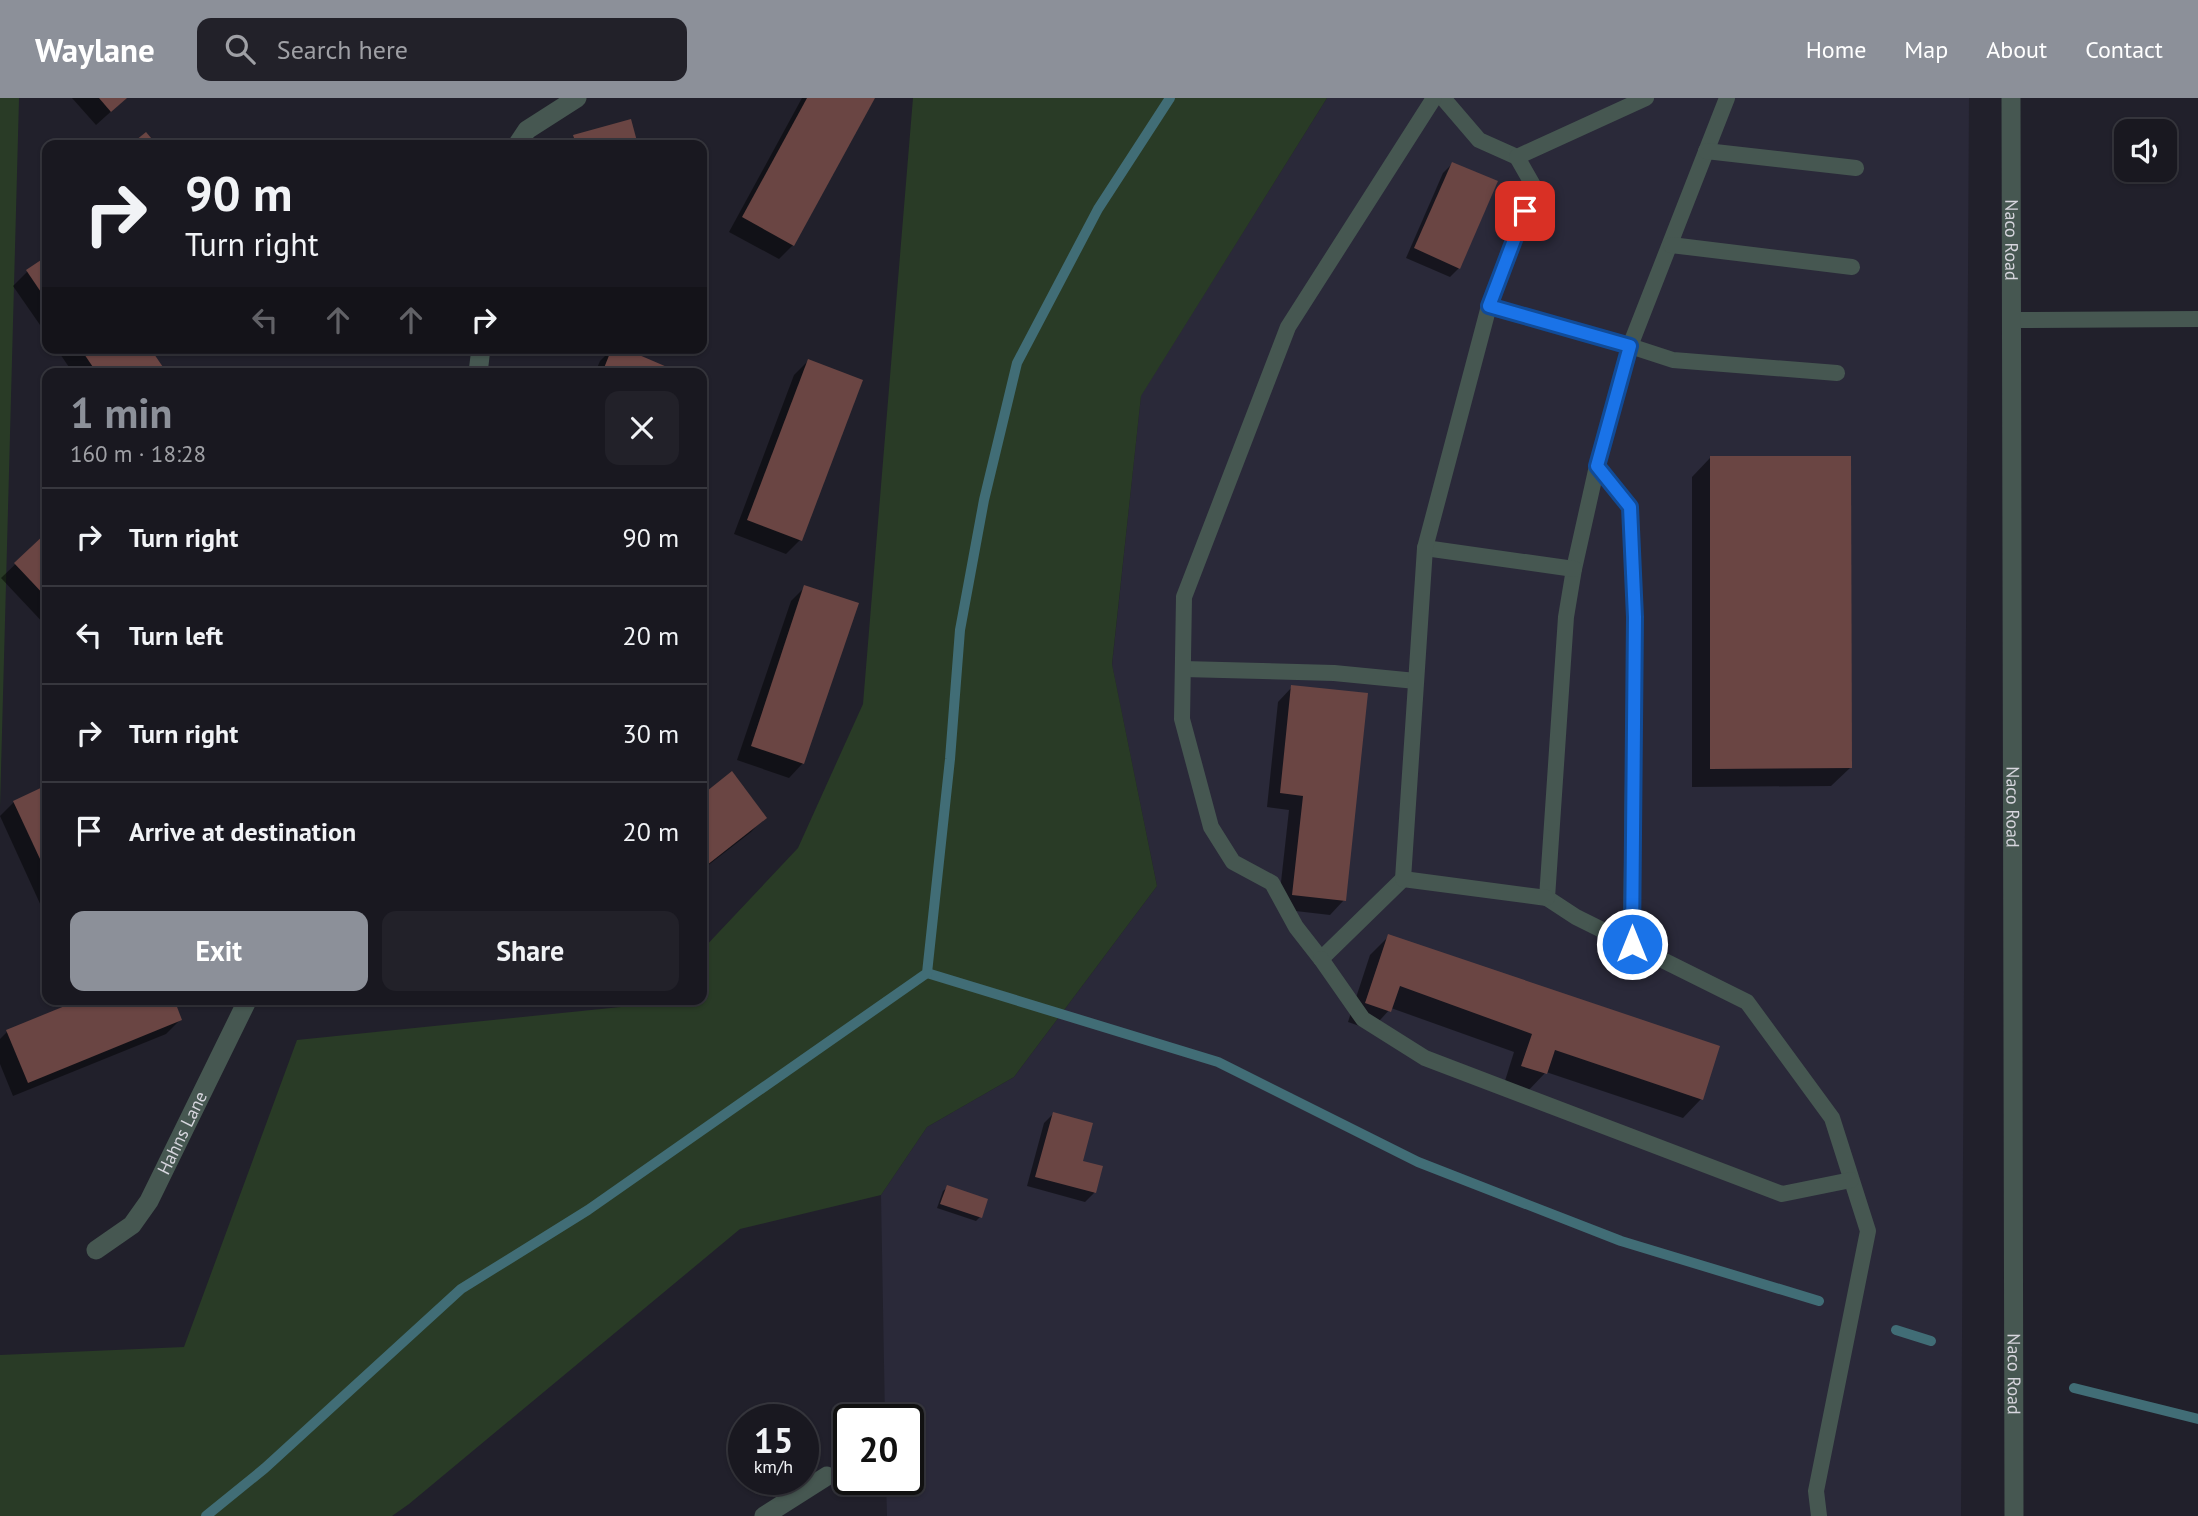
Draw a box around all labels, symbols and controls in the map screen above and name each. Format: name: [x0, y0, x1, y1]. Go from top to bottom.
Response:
search box: [197, 18, 687, 81]
text: Waylane: [35, 28, 155, 71]
icon: search: [221, 30, 259, 68]
text: Search here: [277, 33, 408, 66]
text: Home: [1806, 34, 1866, 65]
text: Map: [1904, 34, 1948, 65]
text: About: [1986, 34, 2047, 65]
text: Contact: [2085, 34, 2163, 65]
map controls: [2114, 119, 2177, 182]
button: sound: [2114, 119, 2177, 182]
text: 90 m: [185, 161, 292, 225]
icon: right: [70, 168, 161, 259]
pin: [1495, 181, 1555, 241]
icon: arrive: [1506, 192, 1544, 230]
street label: Naco Road: [2000, 199, 2023, 281]
text: Turn right: [185, 223, 319, 265]
icon: left: [246, 301, 284, 339]
icon: ahead: [319, 301, 357, 339]
icon: ahead: [392, 301, 430, 339]
icon: right: [465, 301, 503, 339]
text: 1 min: [70, 385, 172, 440]
button: close: [605, 391, 679, 465]
text: 160 m · 18:28: [70, 439, 206, 468]
icon: right: [70, 518, 108, 556]
text: Turn right: [129, 521, 238, 554]
text: 90 m: [623, 521, 679, 554]
icon: left: [70, 616, 108, 654]
text: Turn left: [129, 619, 223, 652]
text: 20 m: [623, 619, 679, 652]
icon: right: [70, 714, 108, 752]
text: Turn right: [129, 717, 238, 750]
text: 30 m: [623, 717, 679, 750]
street label: Naco Road: [2001, 766, 2025, 848]
icon: arrive: [70, 812, 108, 850]
text: Arrive at destination: [129, 815, 356, 848]
text: 20 m: [623, 815, 679, 848]
position arrow: [1595, 907, 1669, 981]
button: Exit: [70, 911, 368, 991]
button: Share: [382, 911, 679, 991]
street label: Hahns Lane: [152, 1087, 212, 1178]
street label: Naco Road: [2003, 1333, 2026, 1415]
speed limit sign: 20: [833, 1404, 924, 1495]
text: 15: [754, 1417, 793, 1463]
text: km/h: [754, 1455, 793, 1478]

